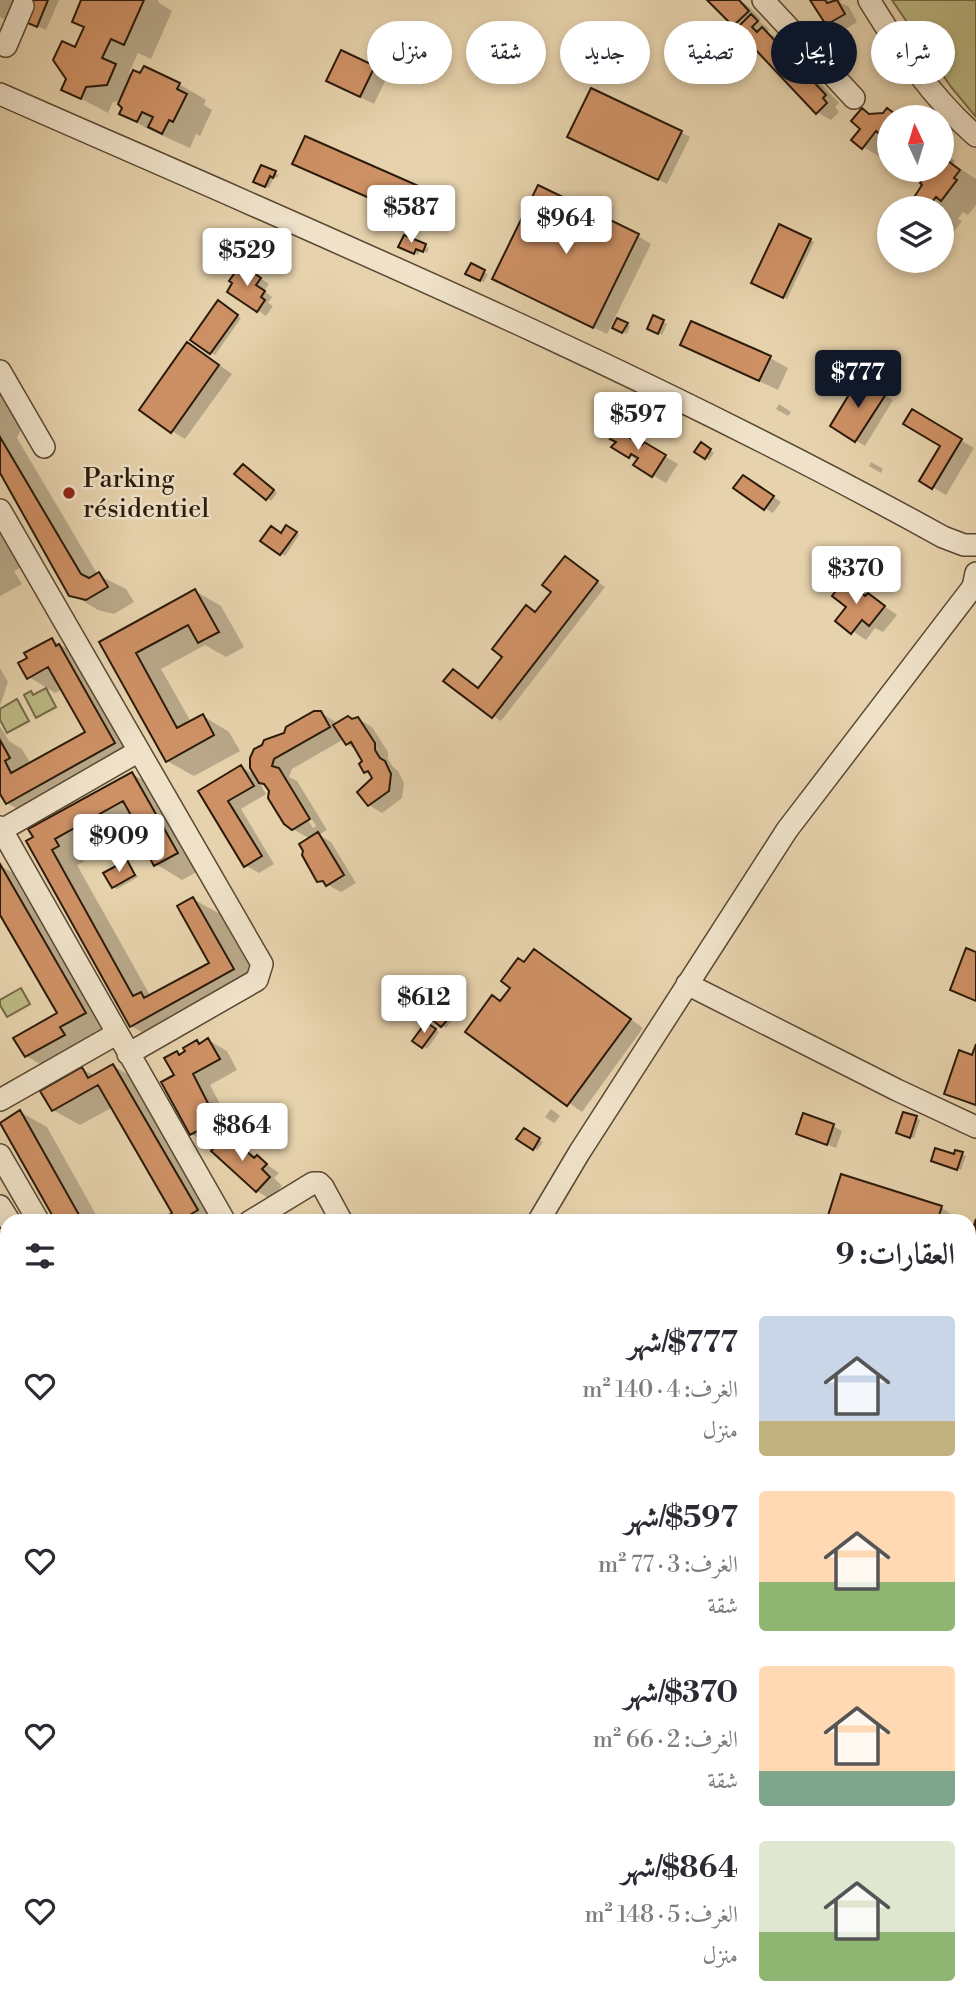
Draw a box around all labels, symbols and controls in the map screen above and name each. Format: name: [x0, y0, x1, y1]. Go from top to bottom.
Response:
chip: منزل: [367, 21, 452, 84]
chip: شقة: [466, 21, 546, 84]
chip: جديد: [560, 21, 650, 84]
chip: تصفية: [664, 21, 757, 84]
chip: إيجار: [771, 21, 857, 84]
chip: شراء: [871, 21, 955, 84]
north arrow: [877, 105, 954, 182]
map controls: [877, 105, 954, 273]
pin: $587: [370, 186, 452, 245]
text: $587: [383, 194, 439, 222]
pin: $964: [525, 196, 607, 256]
button: layers: [877, 196, 954, 273]
text: $964: [537, 205, 595, 233]
pin: $529: [206, 229, 288, 288]
text: $529: [219, 237, 275, 265]
pin: $777: [817, 350, 899, 410]
text: $777: [831, 359, 885, 387]
pin: $597: [597, 392, 679, 452]
text: $597: [610, 401, 666, 429]
place label: Parking résidentiel: [83, 463, 209, 525]
marker: Parking résidentiel: [61, 485, 77, 501]
pin: $370: [815, 546, 897, 606]
text: $370: [828, 555, 884, 583]
pin: $909: [78, 814, 160, 874]
text: $909: [89, 823, 149, 851]
pin: $612: [383, 976, 465, 1035]
text: $612: [397, 984, 451, 1012]
pin: $864: [201, 1104, 283, 1163]
text: $864: [213, 1112, 271, 1140]
text: العقارات: 9: [836, 1236, 955, 1274]
icon: filters: [21, 1237, 59, 1275]
text: $777/شهر: [628, 1324, 738, 1362]
icon: home: [815, 1344, 899, 1428]
icon: heart: [21, 1367, 59, 1405]
text: الغرف: 4 · 140 m²: [582, 1376, 738, 1404]
text: منزل: [703, 1417, 738, 1445]
text: $597/شهر: [625, 1499, 738, 1537]
icon: home: [815, 1519, 899, 1603]
icon: heart: [21, 1542, 59, 1580]
text: الغرف: 3 · 77 m²: [598, 1551, 738, 1579]
text: شقة: [708, 1592, 738, 1620]
text: $370/شهر: [624, 1674, 738, 1712]
icon: home: [815, 1694, 899, 1778]
icon: heart: [21, 1717, 59, 1755]
text: الغرف: 2 · 66 m²: [593, 1726, 738, 1754]
text: شقة: [708, 1767, 738, 1795]
text: $864/شهر: [621, 1849, 738, 1887]
icon: home: [815, 1869, 899, 1953]
icon: heart: [21, 1892, 59, 1930]
text: الغرف: 5 · 148 m²: [584, 1901, 738, 1929]
text: منزل: [703, 1942, 738, 1970]

